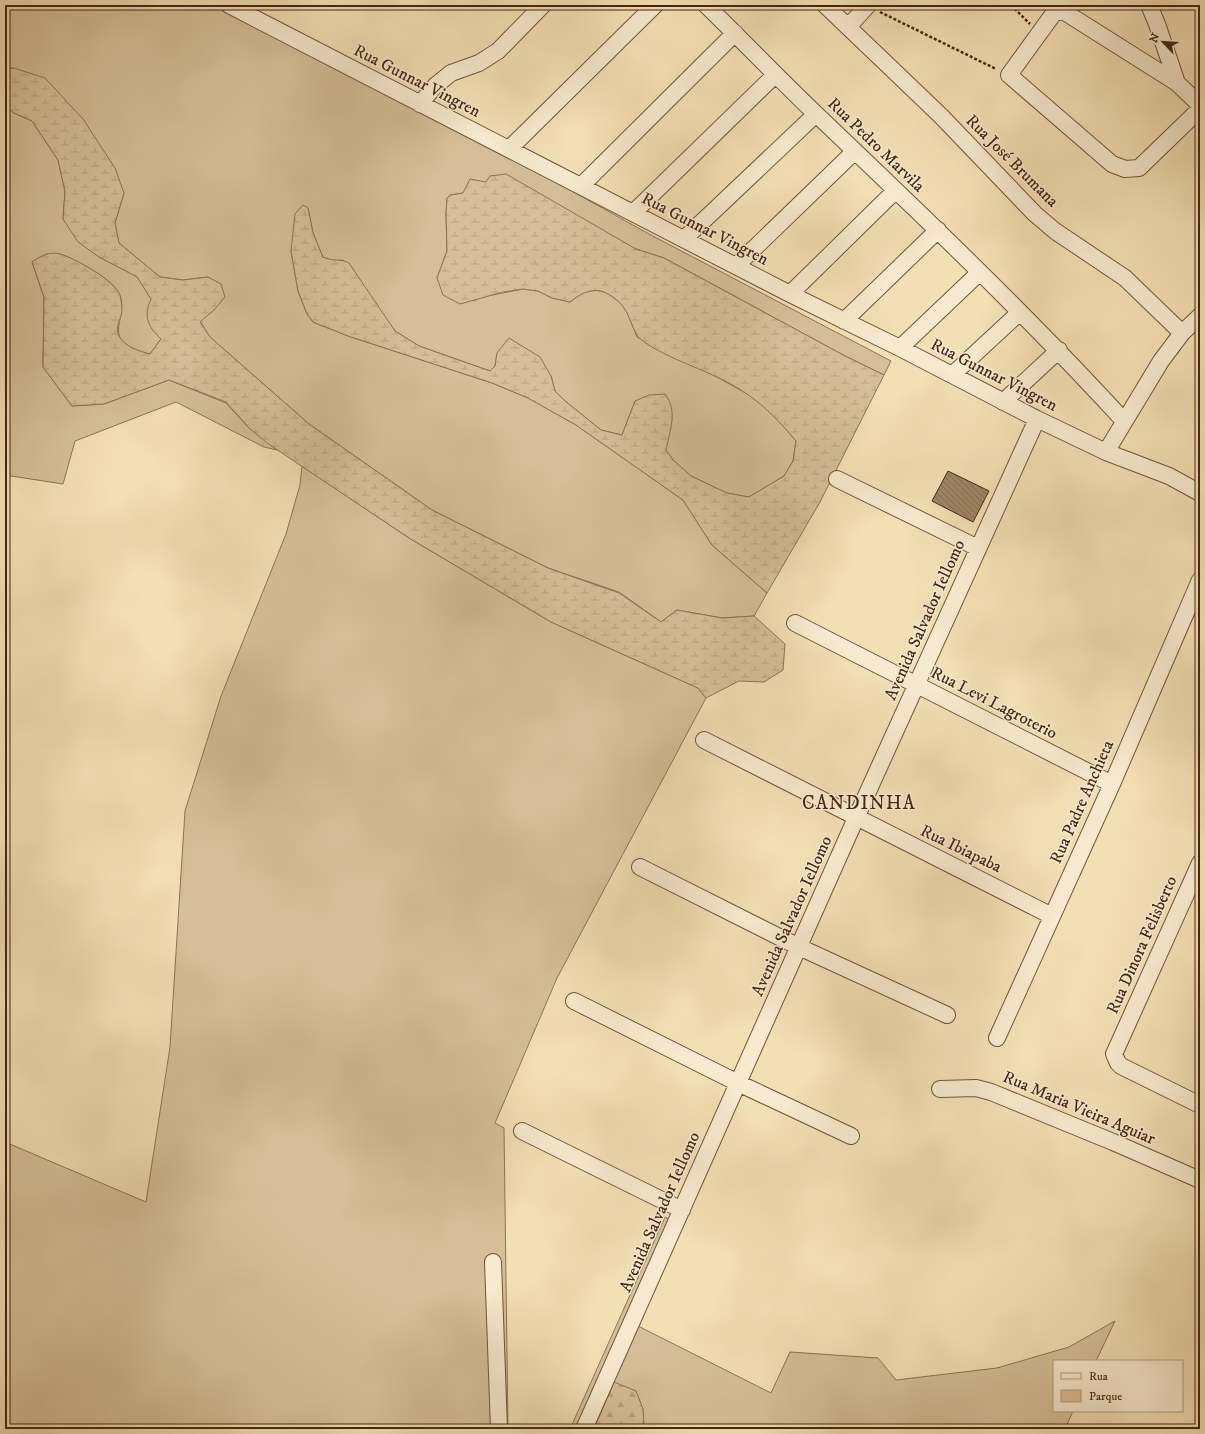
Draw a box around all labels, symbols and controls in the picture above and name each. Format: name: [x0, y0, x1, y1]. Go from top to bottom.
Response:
north arrow: [1143, 22, 1183, 62]
text: N: [1147, 31, 1163, 45]
street label: Rua Gunnar Vingren: [350, 39, 484, 123]
street label: Rua Pedro Marvila: [823, 93, 930, 198]
street label: Rua José Brumana: [961, 110, 1064, 213]
street label: Rua Gunnar Vingren: [638, 187, 772, 271]
street label: Rua Gunnar Vingren: [927, 333, 1061, 417]
street label: Avenida Salvador Iellomo: [880, 536, 970, 704]
street label: Rua Levi Lagroterio: [927, 662, 1061, 744]
street label: Rua Padre Anchieta: [1045, 736, 1119, 867]
district label: CANDINHA: [802, 792, 916, 815]
street label: Rua Ibiapaba: [917, 820, 1006, 878]
street label: Avenida Salvador Iellomo: [747, 832, 837, 1000]
street label: Rua Dinora Felisberto: [1102, 873, 1182, 1017]
street label: Rua Maria Vieira Aguiar: [999, 1066, 1159, 1150]
street label: Avenida Salvador Iellomo: [615, 1128, 705, 1296]
legend: [1053, 1360, 1183, 1412]
text: Rua: [1089, 1369, 1109, 1384]
text: Parque: [1089, 1389, 1122, 1404]

